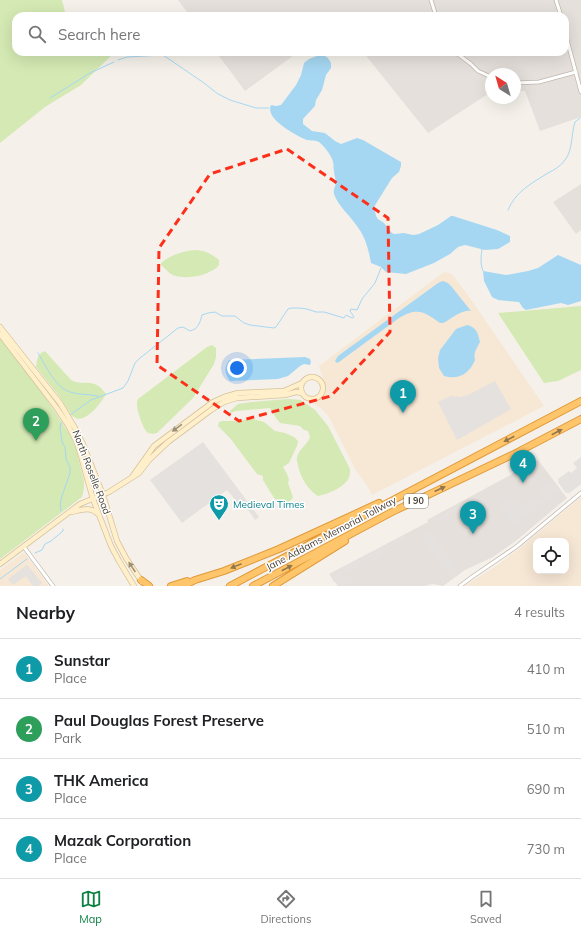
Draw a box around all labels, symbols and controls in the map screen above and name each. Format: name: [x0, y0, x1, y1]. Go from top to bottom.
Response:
search box: [12, 12, 569, 56]
icon: search: [26, 23, 48, 45]
text: Search here: [58, 25, 140, 44]
north arrow: [485, 68, 521, 104]
your location: [227, 358, 247, 378]
pin: 1: [390, 380, 416, 413]
pin: 2: [23, 408, 49, 441]
one-way arrow: [172, 424, 183, 432]
street label: North Roselle Road: [69, 428, 114, 516]
one-way arrow: [551, 429, 562, 435]
one-way arrow: [504, 436, 515, 442]
pin: 4: [510, 450, 536, 483]
one-way arrow: [434, 486, 446, 492]
theatre icon: Medieval Times: [208, 493, 230, 521]
street label: Jane Addams Memorial Tollway: [264, 493, 399, 573]
road number: I 90: [404, 494, 428, 508]
place label: Medieval Times: [233, 498, 305, 511]
pin: 3: [460, 501, 486, 534]
map controls: [533, 538, 569, 574]
button: locate: [533, 538, 569, 574]
one-way arrow: [128, 562, 136, 572]
one-way arrow: [230, 564, 242, 570]
one-way arrow: [281, 564, 293, 571]
text: Nearby: [16, 602, 75, 623]
text: 4 results: [514, 604, 565, 620]
text: Sunstar: [54, 651, 110, 670]
text: 1: [25, 661, 33, 677]
text: 410 m: [527, 661, 565, 677]
text: Place: [54, 670, 87, 686]
text: Paul Douglas Forest Preserve: [54, 711, 264, 730]
text: 2: [25, 721, 33, 737]
text: 510 m: [527, 721, 565, 737]
text: Park: [54, 730, 81, 746]
text: THK America: [54, 771, 149, 790]
text: 3: [25, 781, 33, 797]
text: 690 m: [527, 781, 565, 797]
text: Place: [54, 790, 87, 806]
text: Mazak Corporation: [54, 831, 191, 850]
text: 4: [25, 841, 33, 857]
text: 730 m: [527, 841, 565, 857]
text: Place: [54, 850, 87, 866]
tab: Map: [79, 888, 102, 926]
tab: Directions: [261, 888, 311, 926]
tab: Saved: [470, 888, 502, 926]

